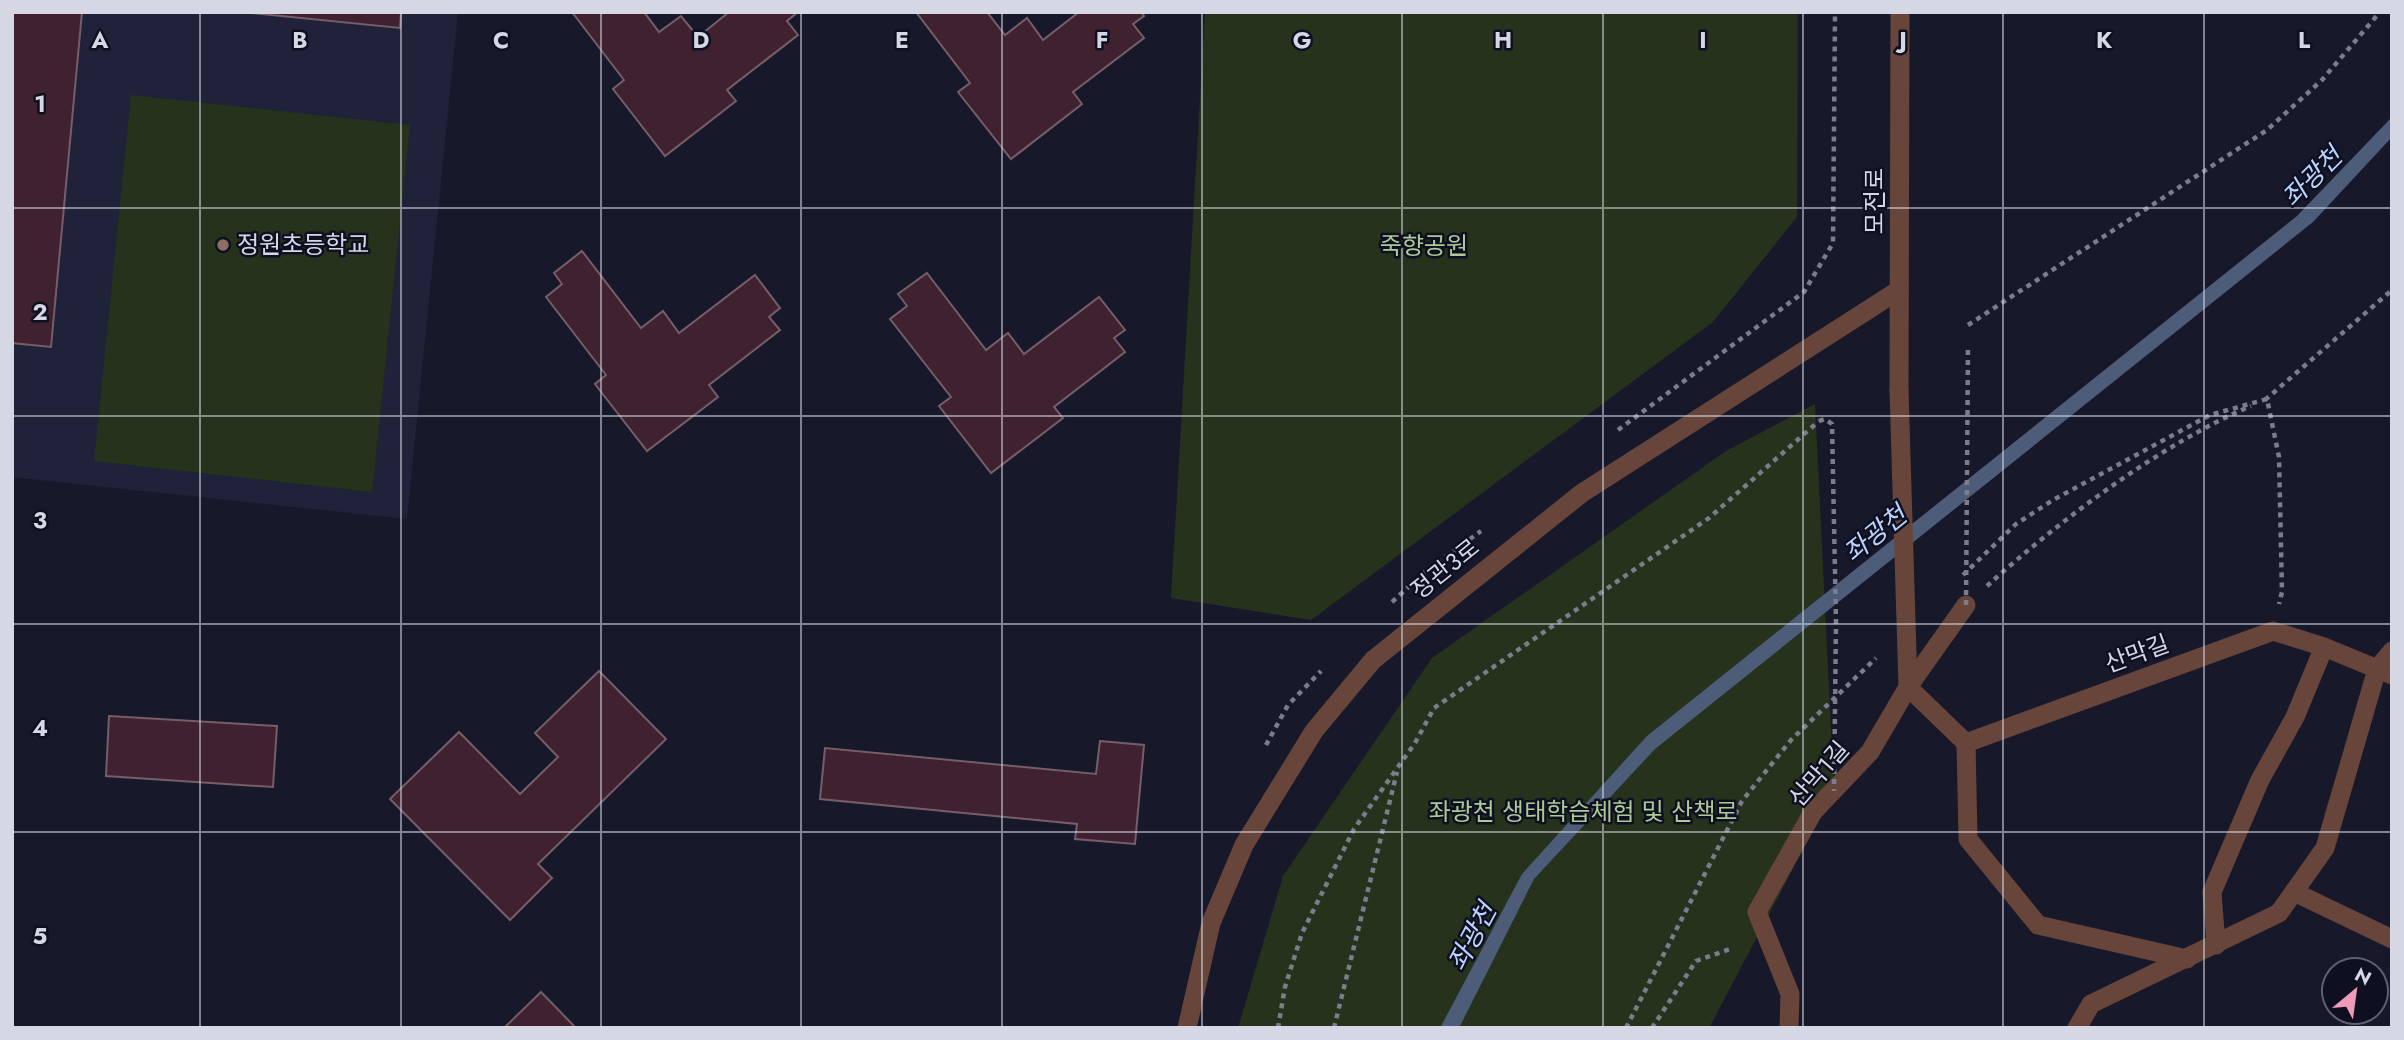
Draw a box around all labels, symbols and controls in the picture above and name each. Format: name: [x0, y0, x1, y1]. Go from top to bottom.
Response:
text: A: [91, 23, 109, 57]
text: B: [292, 23, 308, 57]
text: C: [493, 23, 509, 57]
text: D: [693, 23, 710, 57]
text: E: [895, 23, 909, 57]
text: F: [1096, 23, 1108, 57]
text: G: [1293, 23, 1311, 57]
text: H: [1494, 23, 1512, 57]
text: I: [1699, 23, 1707, 57]
text: J: [1895, 23, 1907, 57]
text: K: [2096, 23, 2113, 57]
text: L: [2298, 23, 2311, 57]
text: 1: [34, 87, 46, 121]
water label: 좌광천: [2273, 136, 2353, 216]
street label: 모전로: [1857, 168, 1892, 234]
place label: 정원초등학교: [237, 227, 369, 262]
park label: 죽향공원: [1380, 228, 1468, 263]
marker: 정원초등학교: [215, 237, 231, 253]
text: 2: [32, 295, 48, 329]
water label: 좌광천: [1835, 495, 1917, 571]
text: 3: [33, 503, 47, 537]
street label: 정관3로: [1403, 530, 1487, 607]
street label: 산막길: [2100, 626, 2174, 681]
text: 4: [32, 711, 48, 745]
street label: 산막1길: [1780, 733, 1857, 814]
park label: 좌광천 생태학습체험 및 산책로: [1429, 794, 1737, 829]
water label: 좌광천: [1438, 894, 1507, 978]
text: 5: [33, 919, 47, 953]
north arrow: [2320, 956, 2390, 1026]
text: N: [2350, 961, 2376, 992]

